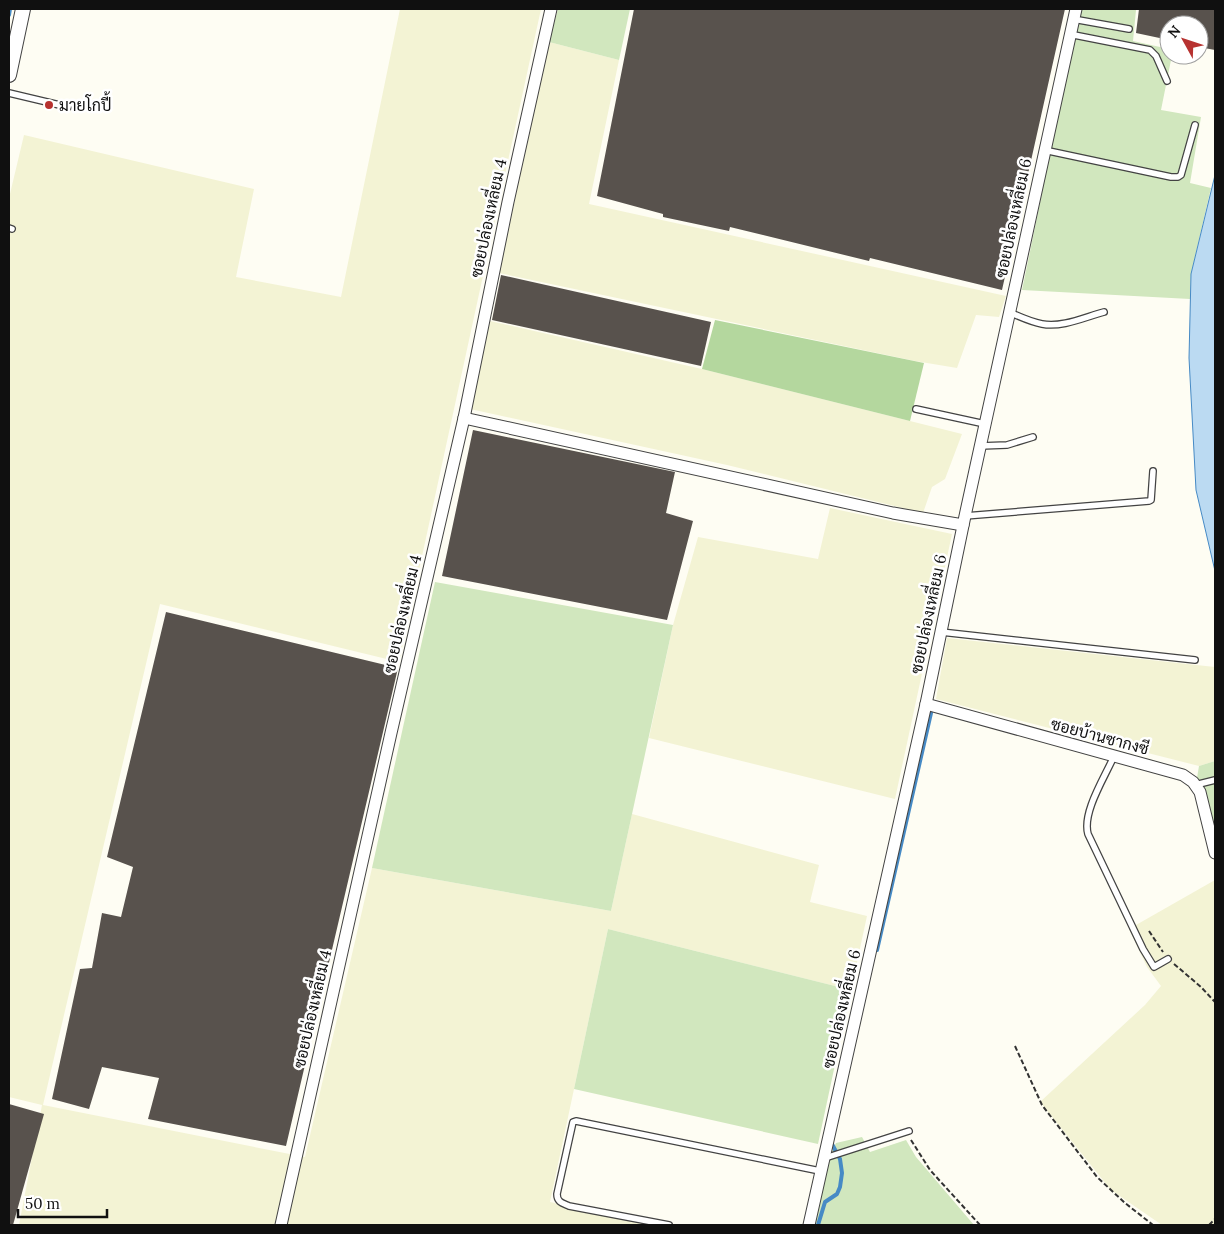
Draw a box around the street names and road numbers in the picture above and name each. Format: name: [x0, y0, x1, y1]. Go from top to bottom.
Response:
street label: ซอยปล่องเหลี่ยม 4: [462, 156, 510, 279]
street label: ซอยปล่องเหลี่ยม 6: [987, 156, 1035, 280]
street label: ซอยปล่องเหลี่ยม 4: [375, 552, 425, 675]
street label: ซอยปล่องเหลี่ยม 6: [902, 552, 950, 676]
street label: ซอยบ้านซากงซี: [1049, 712, 1152, 759]
street label: ซอยปล่องเหลี่ยม 4: [285, 947, 335, 1070]
street label: ซอยปล่องเหลี่ยม 6: [814, 947, 864, 1071]

